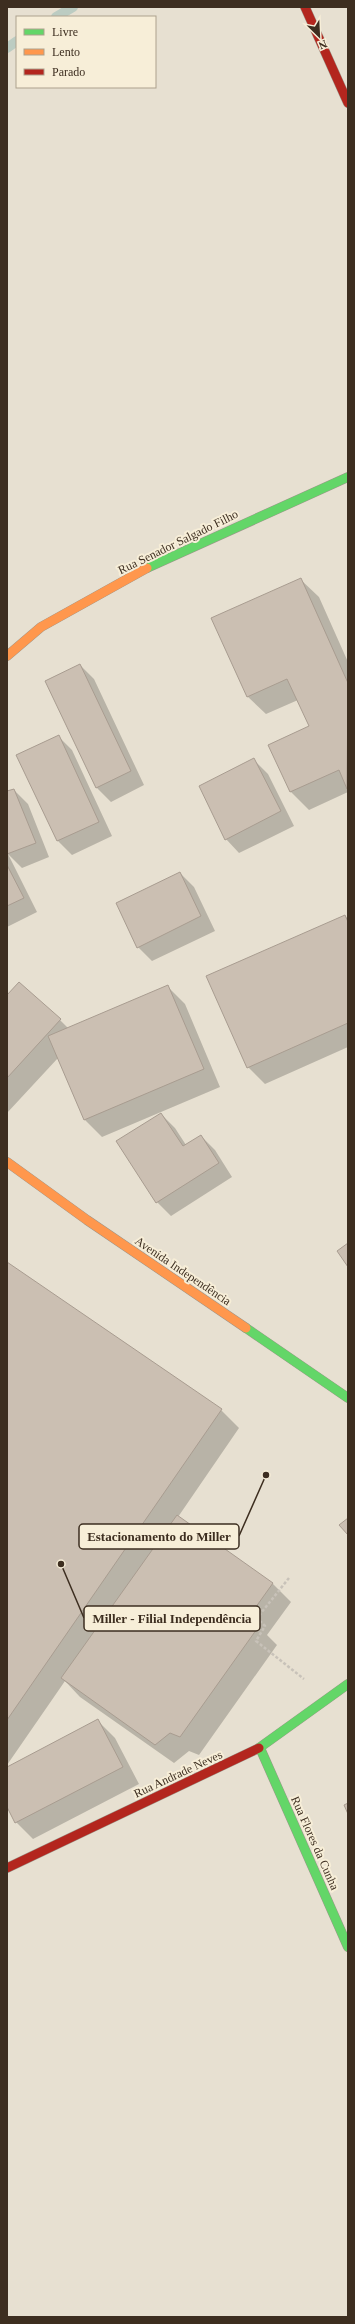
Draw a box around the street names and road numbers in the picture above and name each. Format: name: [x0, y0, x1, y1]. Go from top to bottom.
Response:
street label: Rua Senador Salgado Filho: [116, 507, 240, 577]
street label: Avenida Independência: [132, 1234, 234, 1309]
street label: Rua Andrade Neves: [132, 1747, 225, 1801]
street label: Rua Flores da Cunha: [288, 1794, 342, 1893]

